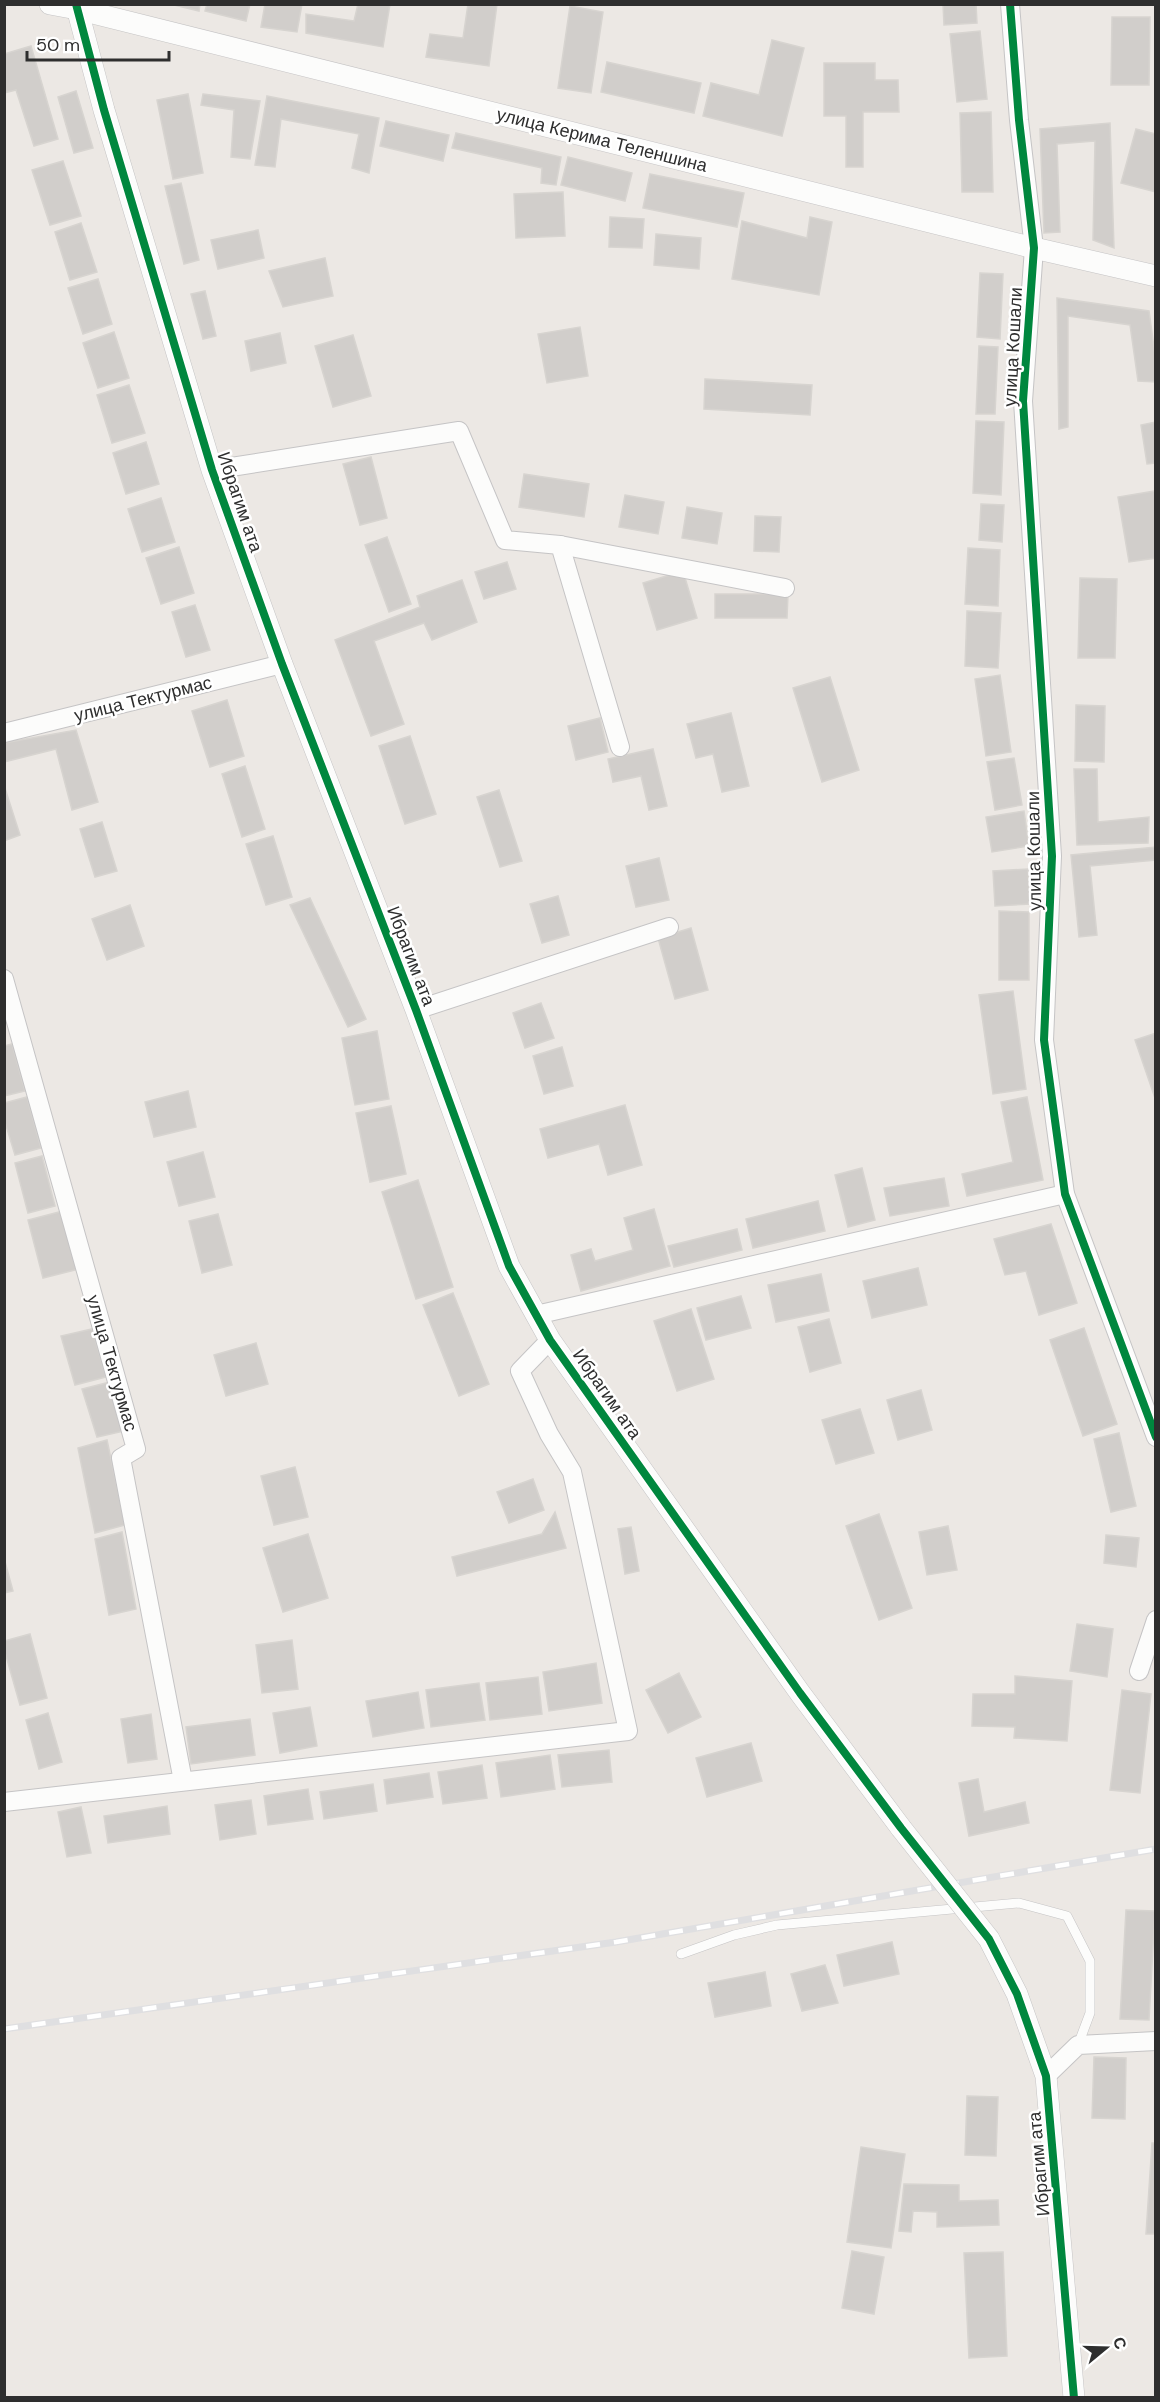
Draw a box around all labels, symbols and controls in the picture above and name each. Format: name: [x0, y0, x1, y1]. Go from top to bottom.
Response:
scale bar: [27, 24, 170, 62]
text: 50 m: [36, 33, 80, 57]
street label: улица Керима Теленшина: [494, 102, 711, 178]
street label: улица Кошали: [998, 287, 1028, 407]
street label: Ибрагим ата: [212, 449, 269, 556]
street label: улица Тектурмас: [72, 670, 214, 728]
street label: улица Кошали: [1021, 791, 1047, 911]
street label: Ибрагим ата: [381, 903, 441, 1010]
street label: улица Тектурмас: [81, 1292, 143, 1434]
street label: Ибрагим ата: [567, 1344, 647, 1445]
street label: Ибрагим ата: [1022, 2110, 1056, 2217]
north arrow: [1076, 2318, 1136, 2378]
text: С: [1108, 2334, 1132, 2353]

